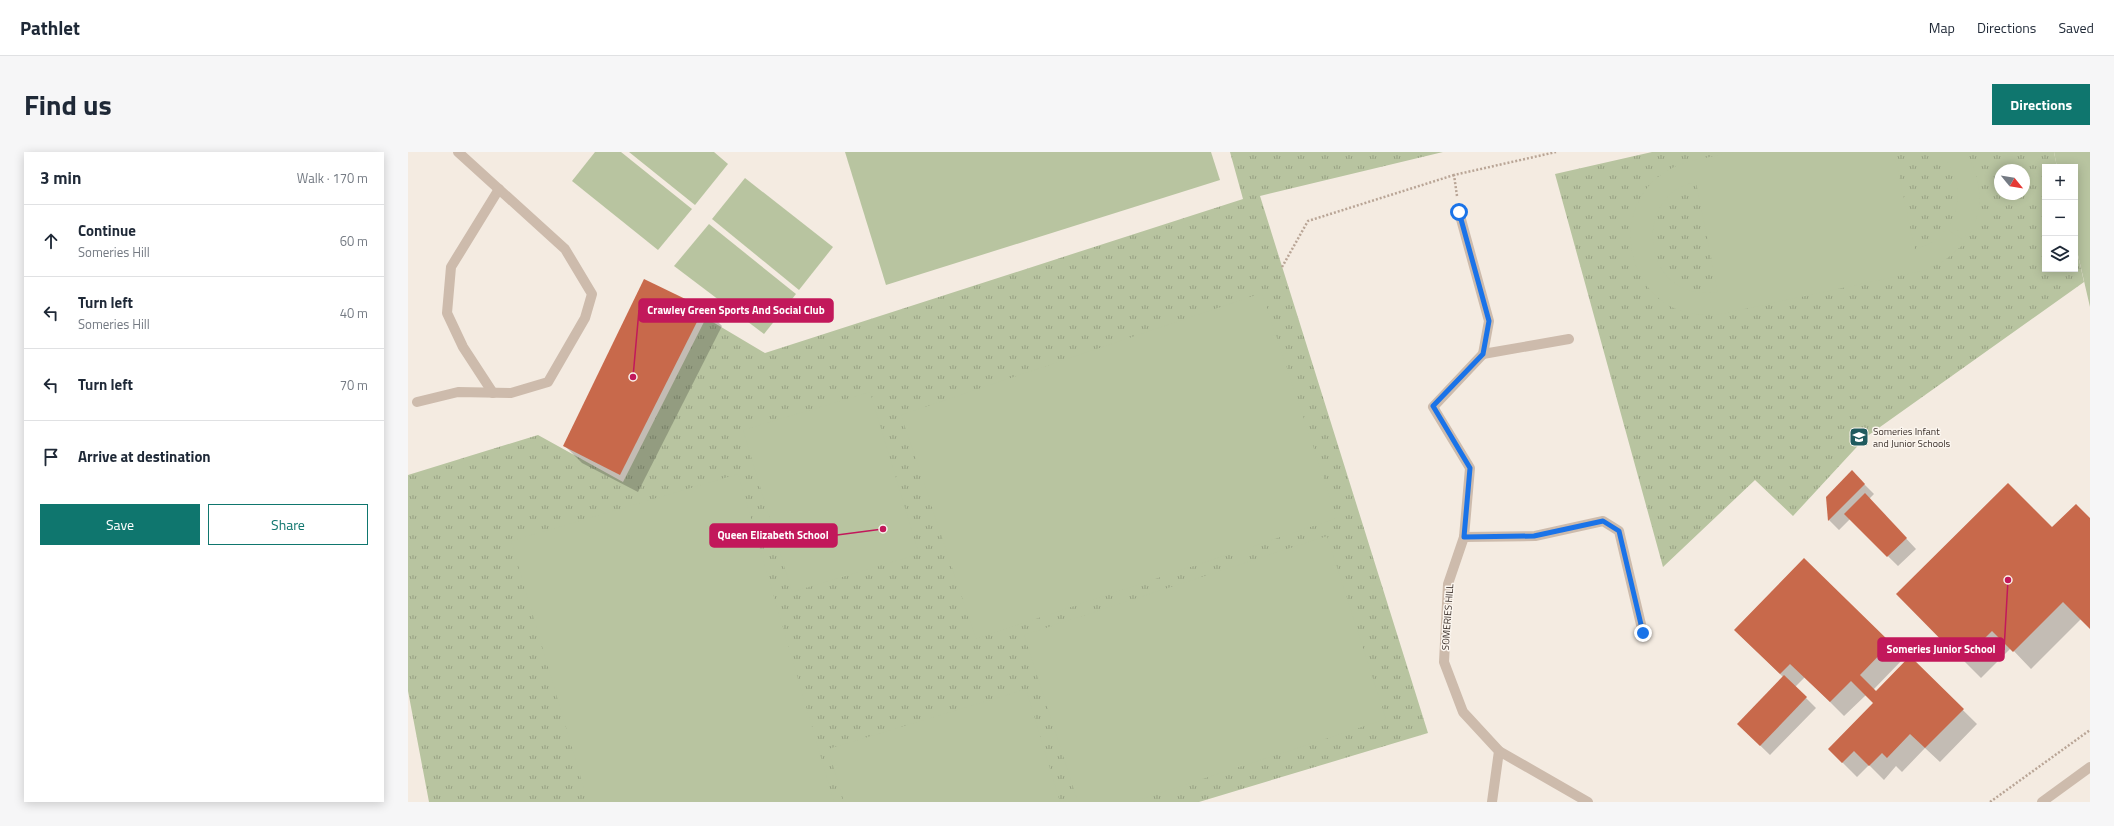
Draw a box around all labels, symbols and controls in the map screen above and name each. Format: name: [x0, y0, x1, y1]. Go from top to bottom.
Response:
text: Pathlet: [20, 13, 80, 42]
text: Map: [1929, 17, 1955, 38]
text: Directions: [1977, 17, 2036, 38]
text: Saved: [2058, 17, 2094, 38]
text: Find us: [24, 83, 112, 126]
button: Directions: [1992, 84, 2090, 125]
north arrow: [1994, 164, 2030, 200]
map controls: [2042, 164, 2078, 272]
button: +: [2042, 164, 2078, 200]
text: 3 min: [40, 165, 81, 191]
text: Walk · 170 m: [297, 168, 368, 188]
button: −: [2042, 200, 2078, 236]
route start: [1450, 203, 1468, 221]
text: Continue: [78, 219, 136, 242]
icon: ahead: [40, 230, 62, 252]
text: 60 m: [340, 231, 368, 251]
button: layers: [2042, 236, 2078, 272]
text: Someries Hill: [78, 242, 150, 262]
text: Turn left: [78, 291, 133, 314]
callout: Crawley Green Sports And Social Club: [639, 299, 833, 322]
icon: left: [40, 302, 62, 324]
text: Crawley Green Sports And Social Club: [647, 302, 825, 318]
text: 40 m: [340, 303, 368, 323]
text: Someries Hill: [78, 314, 150, 334]
text: Turn left: [78, 373, 133, 396]
icon: left: [40, 374, 62, 396]
text: 70 m: [340, 375, 368, 395]
place label: Someries Infant and Junior Schools: [1873, 424, 1951, 451]
school or university icon: Someries Infant and Junior Schools: [1848, 426, 1870, 448]
text: Arrive at destination: [78, 445, 211, 468]
icon: arrive: [40, 446, 62, 468]
button: Save: [40, 504, 200, 545]
button: Share: [208, 504, 368, 545]
callout: Queen Elizabeth School: [710, 524, 837, 547]
text: Queen Elizabeth School: [717, 527, 829, 543]
street label: SOMERIES HILL: [1438, 583, 1457, 651]
route end: [1634, 624, 1652, 642]
callout: Someries Junior School: [1878, 638, 2004, 661]
text: Someries Junior School: [1886, 641, 1996, 657]

